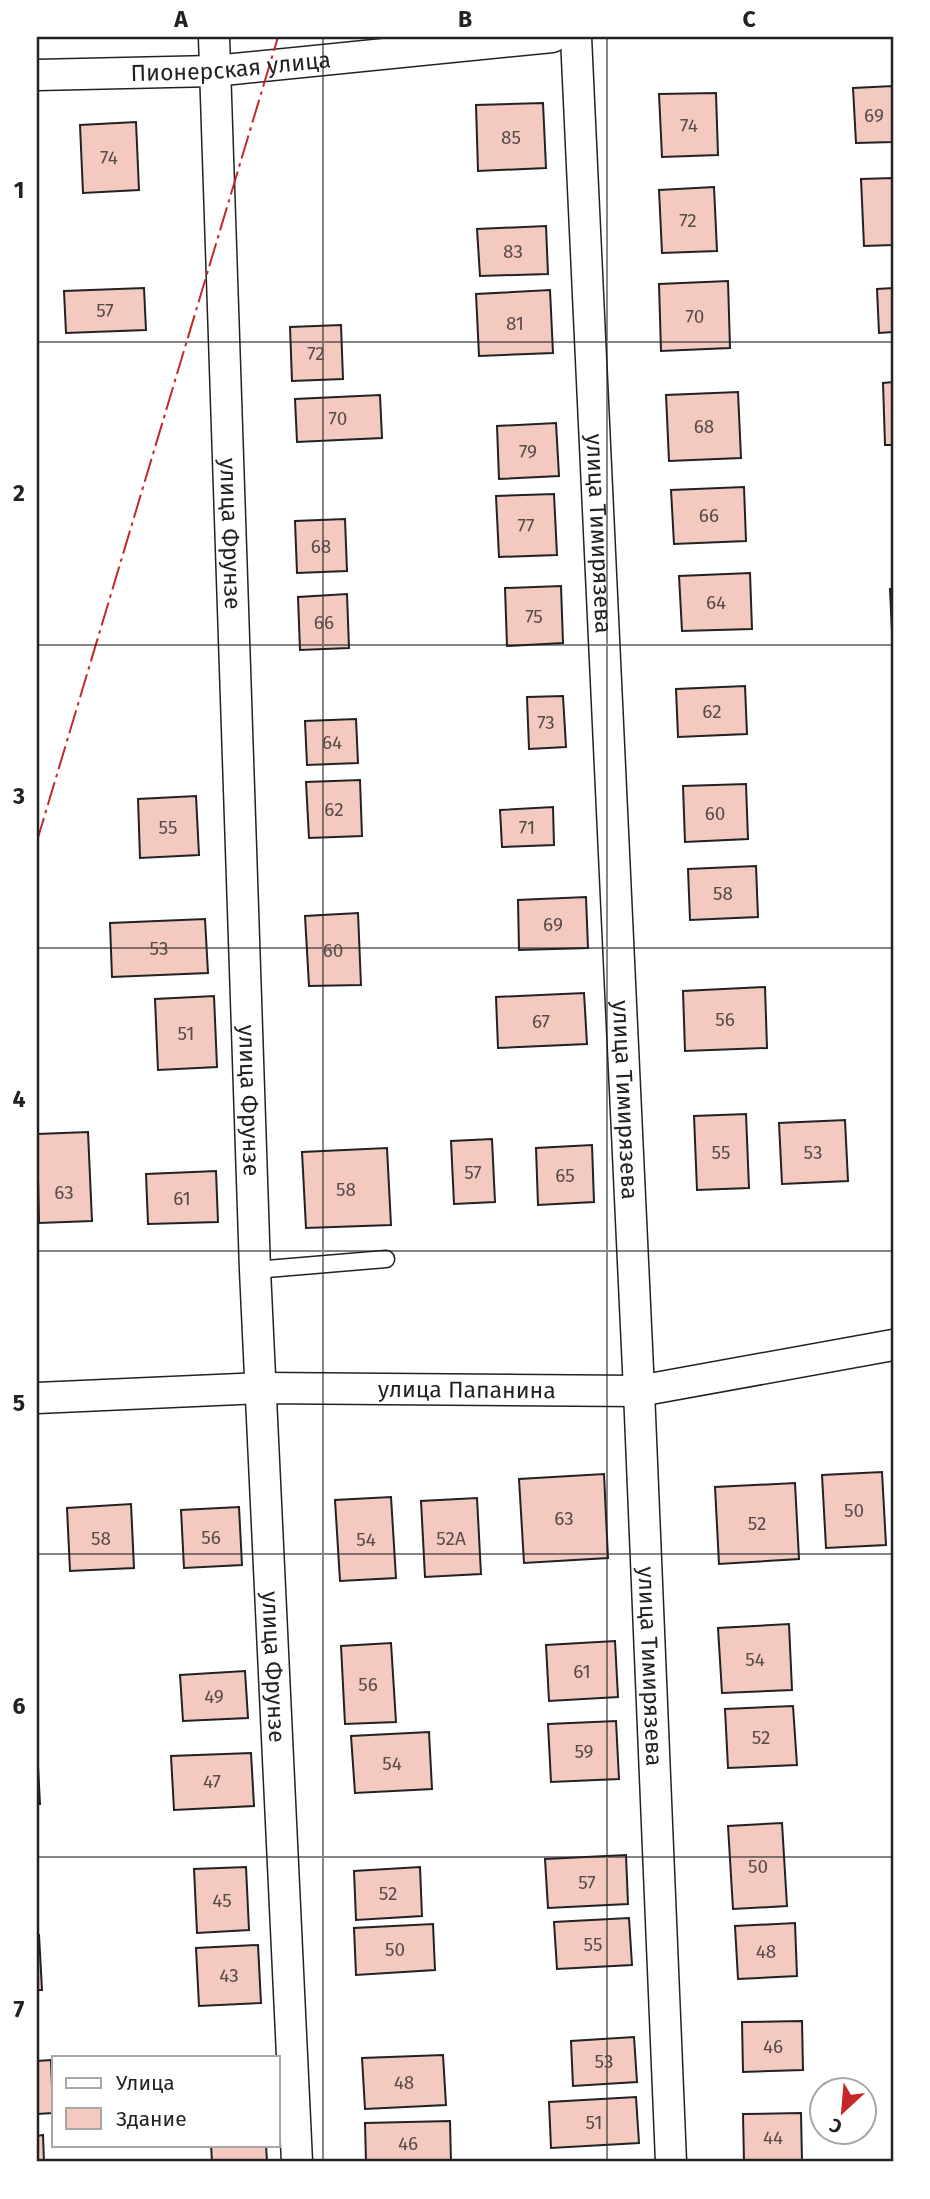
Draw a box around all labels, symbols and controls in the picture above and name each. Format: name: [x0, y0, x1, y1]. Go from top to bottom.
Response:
text: A: [173, 5, 188, 33]
text: B: [458, 5, 472, 33]
text: C: [742, 5, 756, 33]
street label: Пионерская улица: [130, 45, 332, 87]
house number: 69: [864, 104, 884, 127]
house number: 74: [680, 114, 698, 137]
house number: 85: [501, 126, 521, 149]
house number: 74: [100, 146, 118, 169]
text: 1: [14, 176, 24, 204]
house number: 72: [679, 209, 697, 232]
house number: 83: [503, 240, 523, 263]
house number: 57: [96, 299, 114, 322]
house number: 70: [686, 305, 704, 328]
house number: 81: [506, 312, 524, 335]
house number: 72: [307, 342, 325, 365]
house number: 70: [329, 407, 347, 430]
house number: 68: [694, 415, 714, 438]
street label: улица Тимирязева: [580, 433, 618, 634]
house number: 79: [519, 440, 537, 463]
street label: улица Фрунзе: [214, 457, 247, 610]
text: 2: [13, 479, 25, 507]
house number: 66: [699, 504, 719, 527]
house number: 77: [518, 514, 534, 537]
house number: 68: [311, 535, 331, 558]
house number: 64: [706, 591, 726, 614]
house number: 75: [525, 605, 543, 628]
house number: 66: [314, 611, 334, 634]
house number: 62: [702, 700, 722, 723]
house number: 73: [537, 711, 555, 734]
house number: 64: [322, 731, 342, 754]
text: 3: [12, 782, 25, 810]
house number: 62: [324, 798, 344, 821]
house number: 60: [705, 802, 725, 825]
house number: 55: [159, 816, 177, 839]
house number: 71: [519, 816, 535, 839]
house number: 58: [713, 882, 733, 905]
house number: 69: [543, 913, 563, 936]
house number: 53: [150, 937, 168, 960]
house number: 60: [323, 939, 343, 962]
street label: улица Тимирязева: [607, 999, 644, 1200]
house number: 56: [715, 1008, 735, 1031]
house number: 67: [532, 1010, 550, 1033]
house number: 51: [178, 1022, 194, 1045]
street label: улица Фрунзе: [233, 1024, 266, 1177]
text: 4: [13, 1085, 26, 1113]
house number: 55: [712, 1141, 730, 1164]
house number: 53: [804, 1141, 822, 1164]
house number: 57: [464, 1161, 482, 1184]
house number: 65: [555, 1164, 575, 1187]
house number: 58: [336, 1178, 356, 1201]
house number: 63: [54, 1181, 74, 1204]
house number: 61: [173, 1187, 191, 1210]
street label: улица Папанина: [378, 1375, 556, 1404]
text: 5: [13, 1389, 25, 1417]
house number: 50: [844, 1499, 864, 1522]
house number: 63: [554, 1507, 574, 1530]
house number: 52: [748, 1512, 766, 1535]
house number: 56: [201, 1526, 221, 1549]
house number: 58: [91, 1527, 111, 1550]
house number: 52А: [436, 1527, 466, 1550]
house number: 54: [356, 1528, 376, 1551]
street label: улица Тимирязева: [632, 1566, 669, 1767]
street label: улица Фрунзе: [256, 1590, 291, 1743]
house number: 54: [745, 1648, 765, 1671]
house number: 61: [573, 1660, 591, 1683]
house number: 56: [358, 1673, 378, 1696]
house number: 49: [204, 1685, 224, 1708]
text: 6: [13, 1692, 26, 1720]
house number: 52: [752, 1726, 770, 1749]
house number: 59: [574, 1740, 594, 1763]
house number: 54: [382, 1752, 402, 1775]
house number: 47: [203, 1770, 221, 1793]
house number: 50: [748, 1855, 768, 1878]
house number: 57: [578, 1871, 596, 1894]
house number: 52: [379, 1882, 397, 1905]
house number: 45: [212, 1889, 232, 1912]
house number: 55: [584, 1933, 602, 1956]
house number: 50: [385, 1938, 405, 1961]
house number: 48: [756, 1940, 776, 1963]
house number: 43: [219, 1964, 239, 1987]
text: 7: [14, 1995, 25, 2023]
house number: 46: [763, 2035, 783, 2058]
house number: 53: [595, 2050, 613, 2073]
legend: [52, 2056, 280, 2146]
text: Улица: [116, 2070, 175, 2096]
house number: 48: [394, 2071, 414, 2094]
north arrow: [808, 2076, 878, 2146]
text: Здание: [116, 2106, 187, 2132]
house number: 51: [586, 2111, 602, 2134]
text: С: [826, 2113, 846, 2139]
house number: 44: [763, 2126, 783, 2149]
house number: 46: [398, 2132, 418, 2155]

